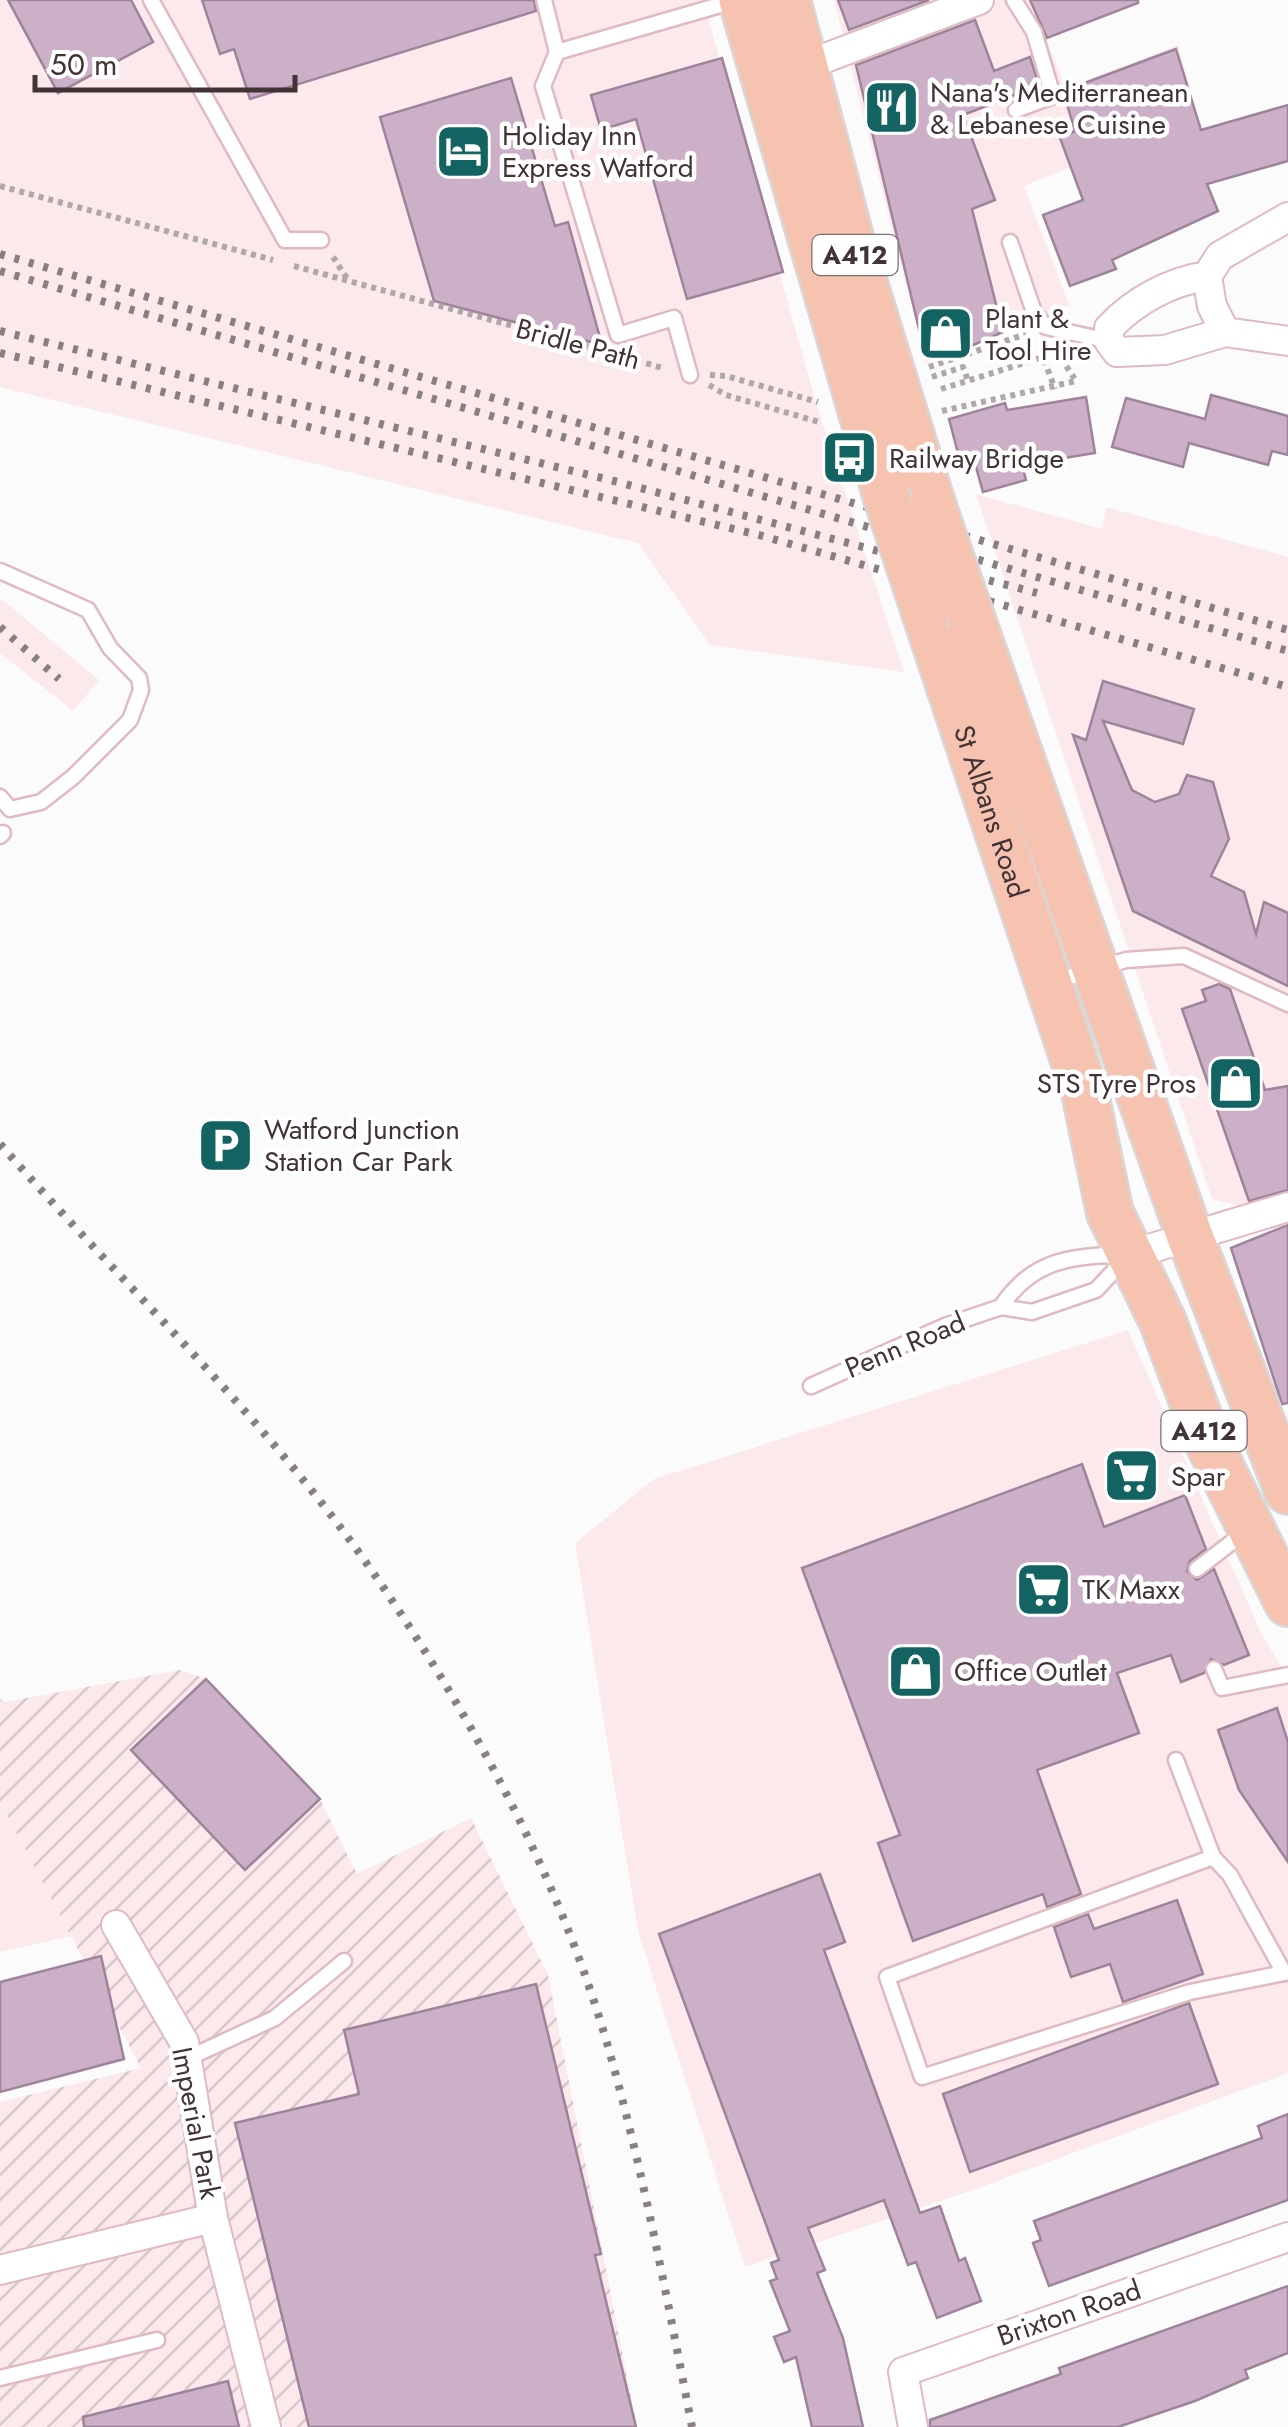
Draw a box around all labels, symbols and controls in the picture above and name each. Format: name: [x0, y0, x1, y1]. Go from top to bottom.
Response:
scale bar: [35, 30, 295, 92]
text: 50 m: [50, 43, 117, 86]
place label: Nana's Mediterranean & Lebanese Cuisine: [930, 72, 1189, 145]
restaurant icon: Nana's Mediterranean & Lebanese Cuisine: [861, 78, 921, 138]
place label: Holiday Inn Express Watford: [502, 115, 694, 188]
hotel icon: Holiday Inn Express Watford: [433, 121, 493, 181]
road number: A412: [812, 235, 898, 275]
place label: Plant & Tool Hire: [985, 298, 1092, 371]
shop icon: Plant & Tool Hire: [916, 304, 976, 364]
street label: Bridle Path: [511, 308, 645, 380]
bus stop icon: Railway Bridge: [820, 428, 880, 488]
place label: Railway Bridge: [889, 438, 1064, 479]
street label: St Albans Road: [943, 720, 1039, 903]
shop icon: STS Tyre Pros: [1205, 1053, 1265, 1113]
place label: STS Tyre Pros: [1037, 1063, 1196, 1104]
place label: Watford Junction Station Car Park: [264, 1109, 460, 1182]
parking icon: Watford Junction Station Car Park: [195, 1115, 255, 1175]
street label: Penn Road: [838, 1301, 972, 1389]
road number: A412: [1162, 1411, 1246, 1451]
supermarket icon: Spar: [1102, 1446, 1162, 1506]
place label: Spar: [1171, 1456, 1226, 1497]
supermarket icon: TK Maxx: [1013, 1559, 1073, 1619]
place label: TK Maxx: [1082, 1569, 1180, 1610]
shop icon: Office Outlet: [885, 1641, 945, 1701]
place label: Office Outlet: [954, 1651, 1107, 1692]
street label: Imperial Park: [161, 2043, 231, 2203]
street label: Brixton Road: [992, 2269, 1146, 2357]

